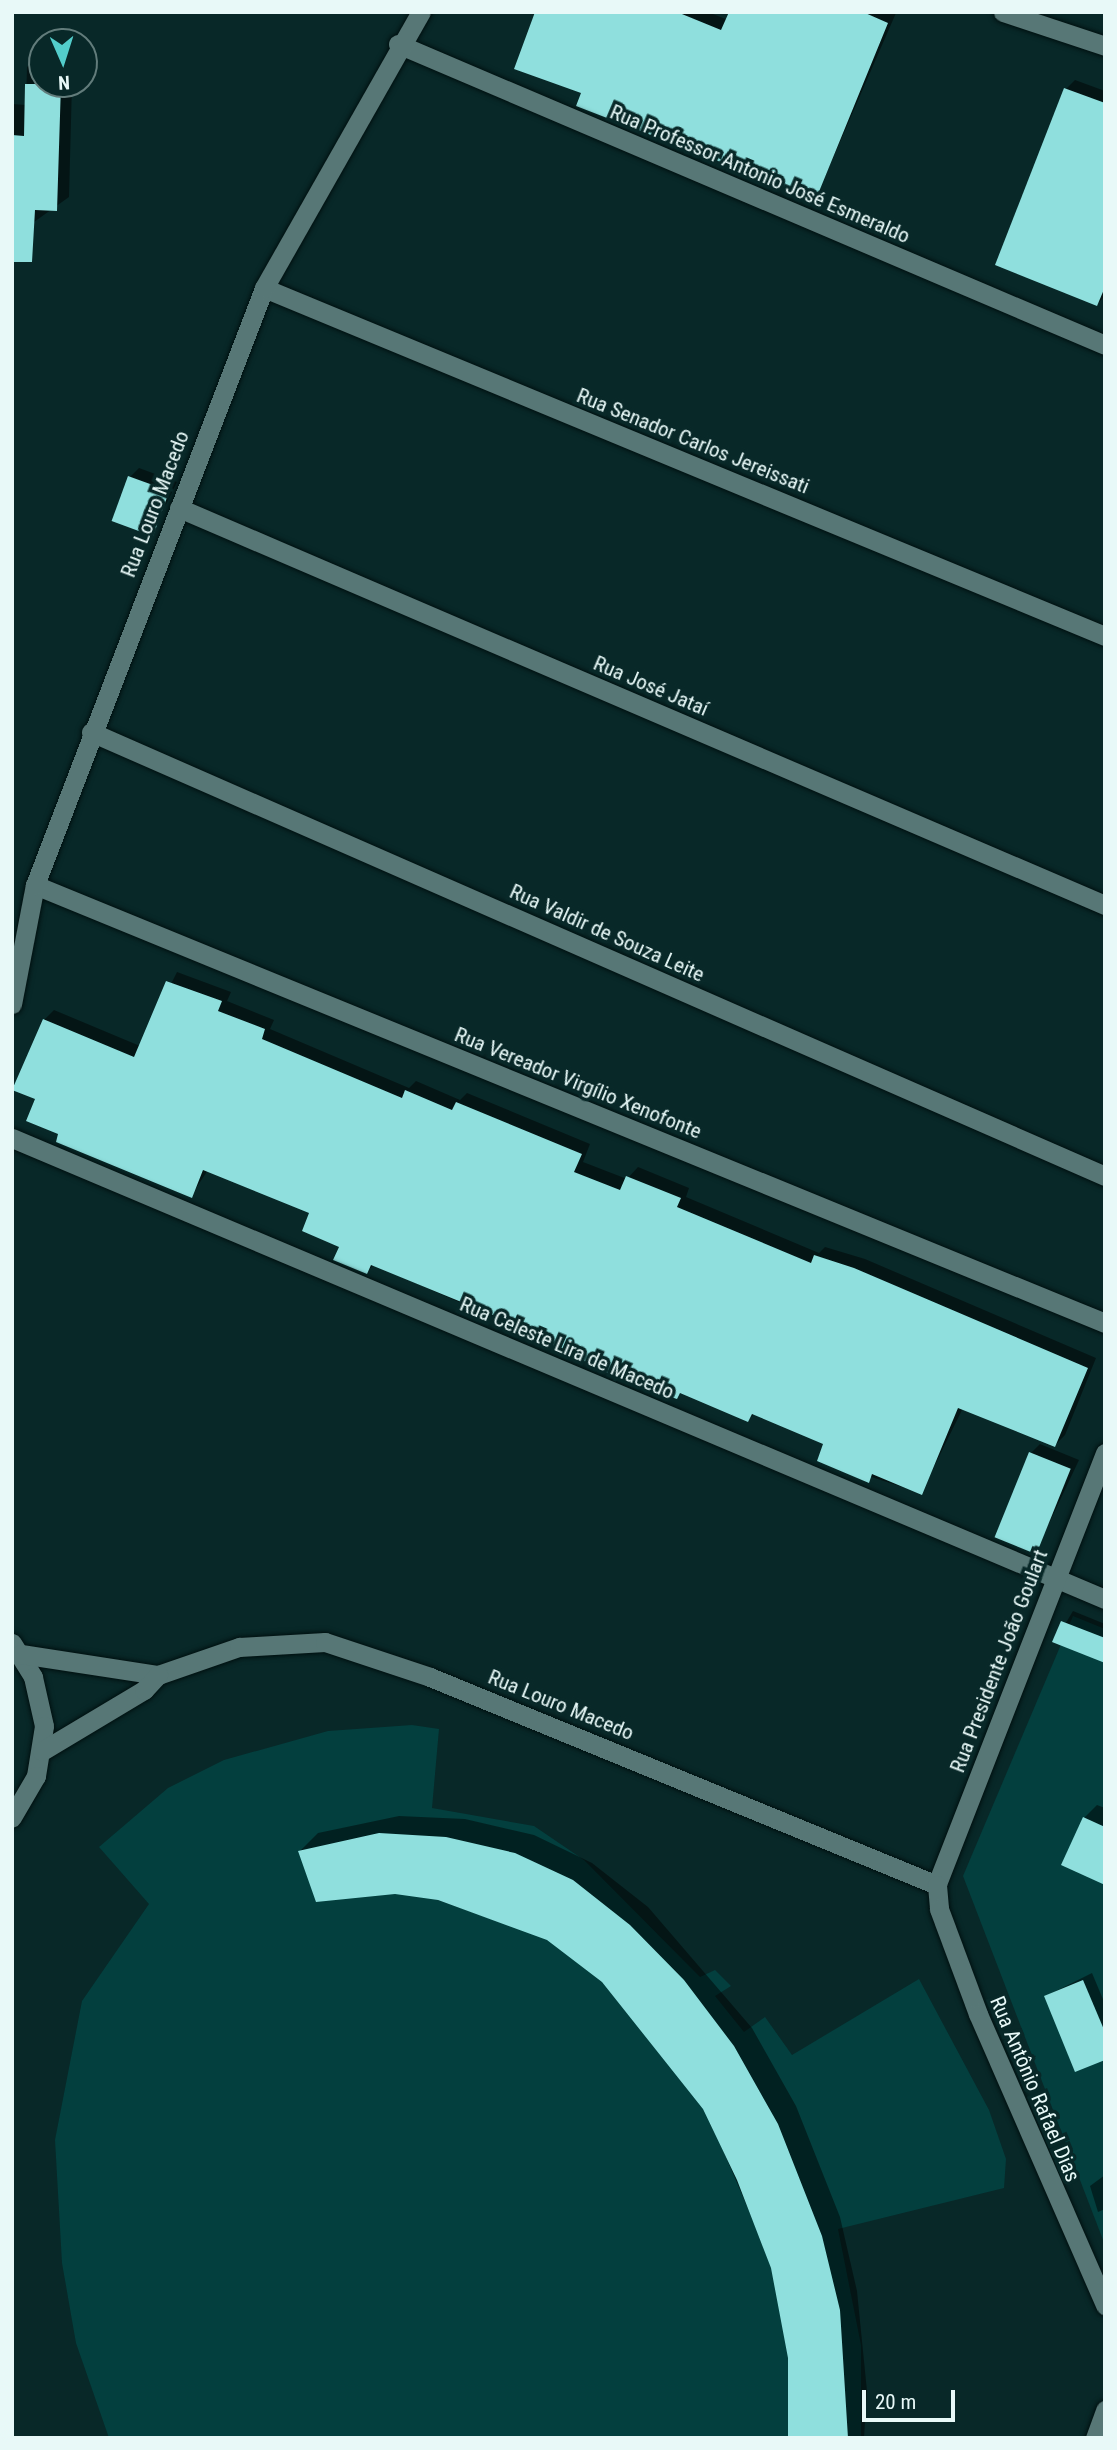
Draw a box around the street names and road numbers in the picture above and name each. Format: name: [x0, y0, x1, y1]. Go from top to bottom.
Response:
street label: Rua Professor Antonio José Esmeraldo: [606, 99, 914, 249]
street label: Rua Senador Carlos Jereissati: [573, 383, 813, 499]
street label: Rua Louro Macedo: [115, 427, 195, 581]
street label: Rua José Jataí: [590, 650, 712, 722]
street label: Rua Valdir de Souza Leite: [506, 879, 708, 987]
street label: Rua Vereador Virgílio Xenofonte: [451, 1022, 705, 1144]
street label: Rua Celeste Lira de Macedo: [456, 1291, 678, 1405]
street label: Rua Presidente João Goulart: [945, 1546, 1053, 1776]
street label: Rua Louro Macedo: [485, 1664, 637, 1746]
street label: Rua Antônio Rafael Dias: [984, 1992, 1086, 2186]

